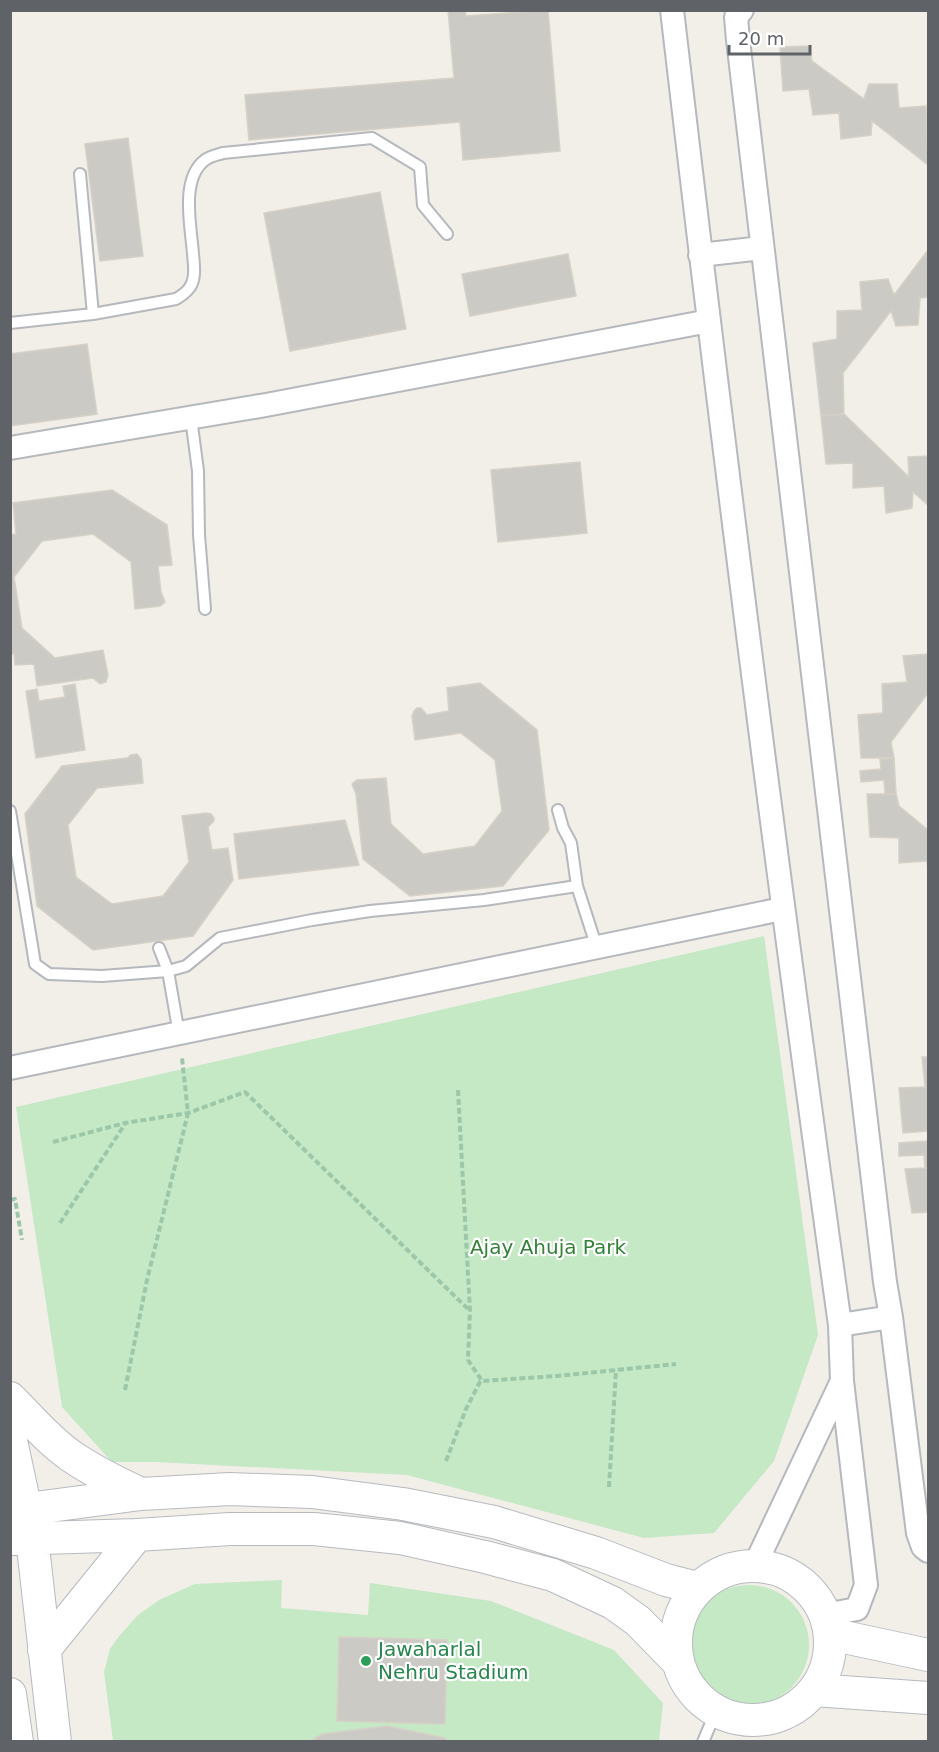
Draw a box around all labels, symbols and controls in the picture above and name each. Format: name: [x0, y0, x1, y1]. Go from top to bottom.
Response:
scale bar: [729, 18, 810, 56]
text: 20 m: [738, 28, 784, 49]
park label: Ajay Ahuja Park: [470, 1235, 626, 1259]
place label: Jawaharlal Nehru Stadium: [376, 1637, 528, 1684]
marker: Jawaharlal Nehru Stadium: [359, 1654, 373, 1668]

